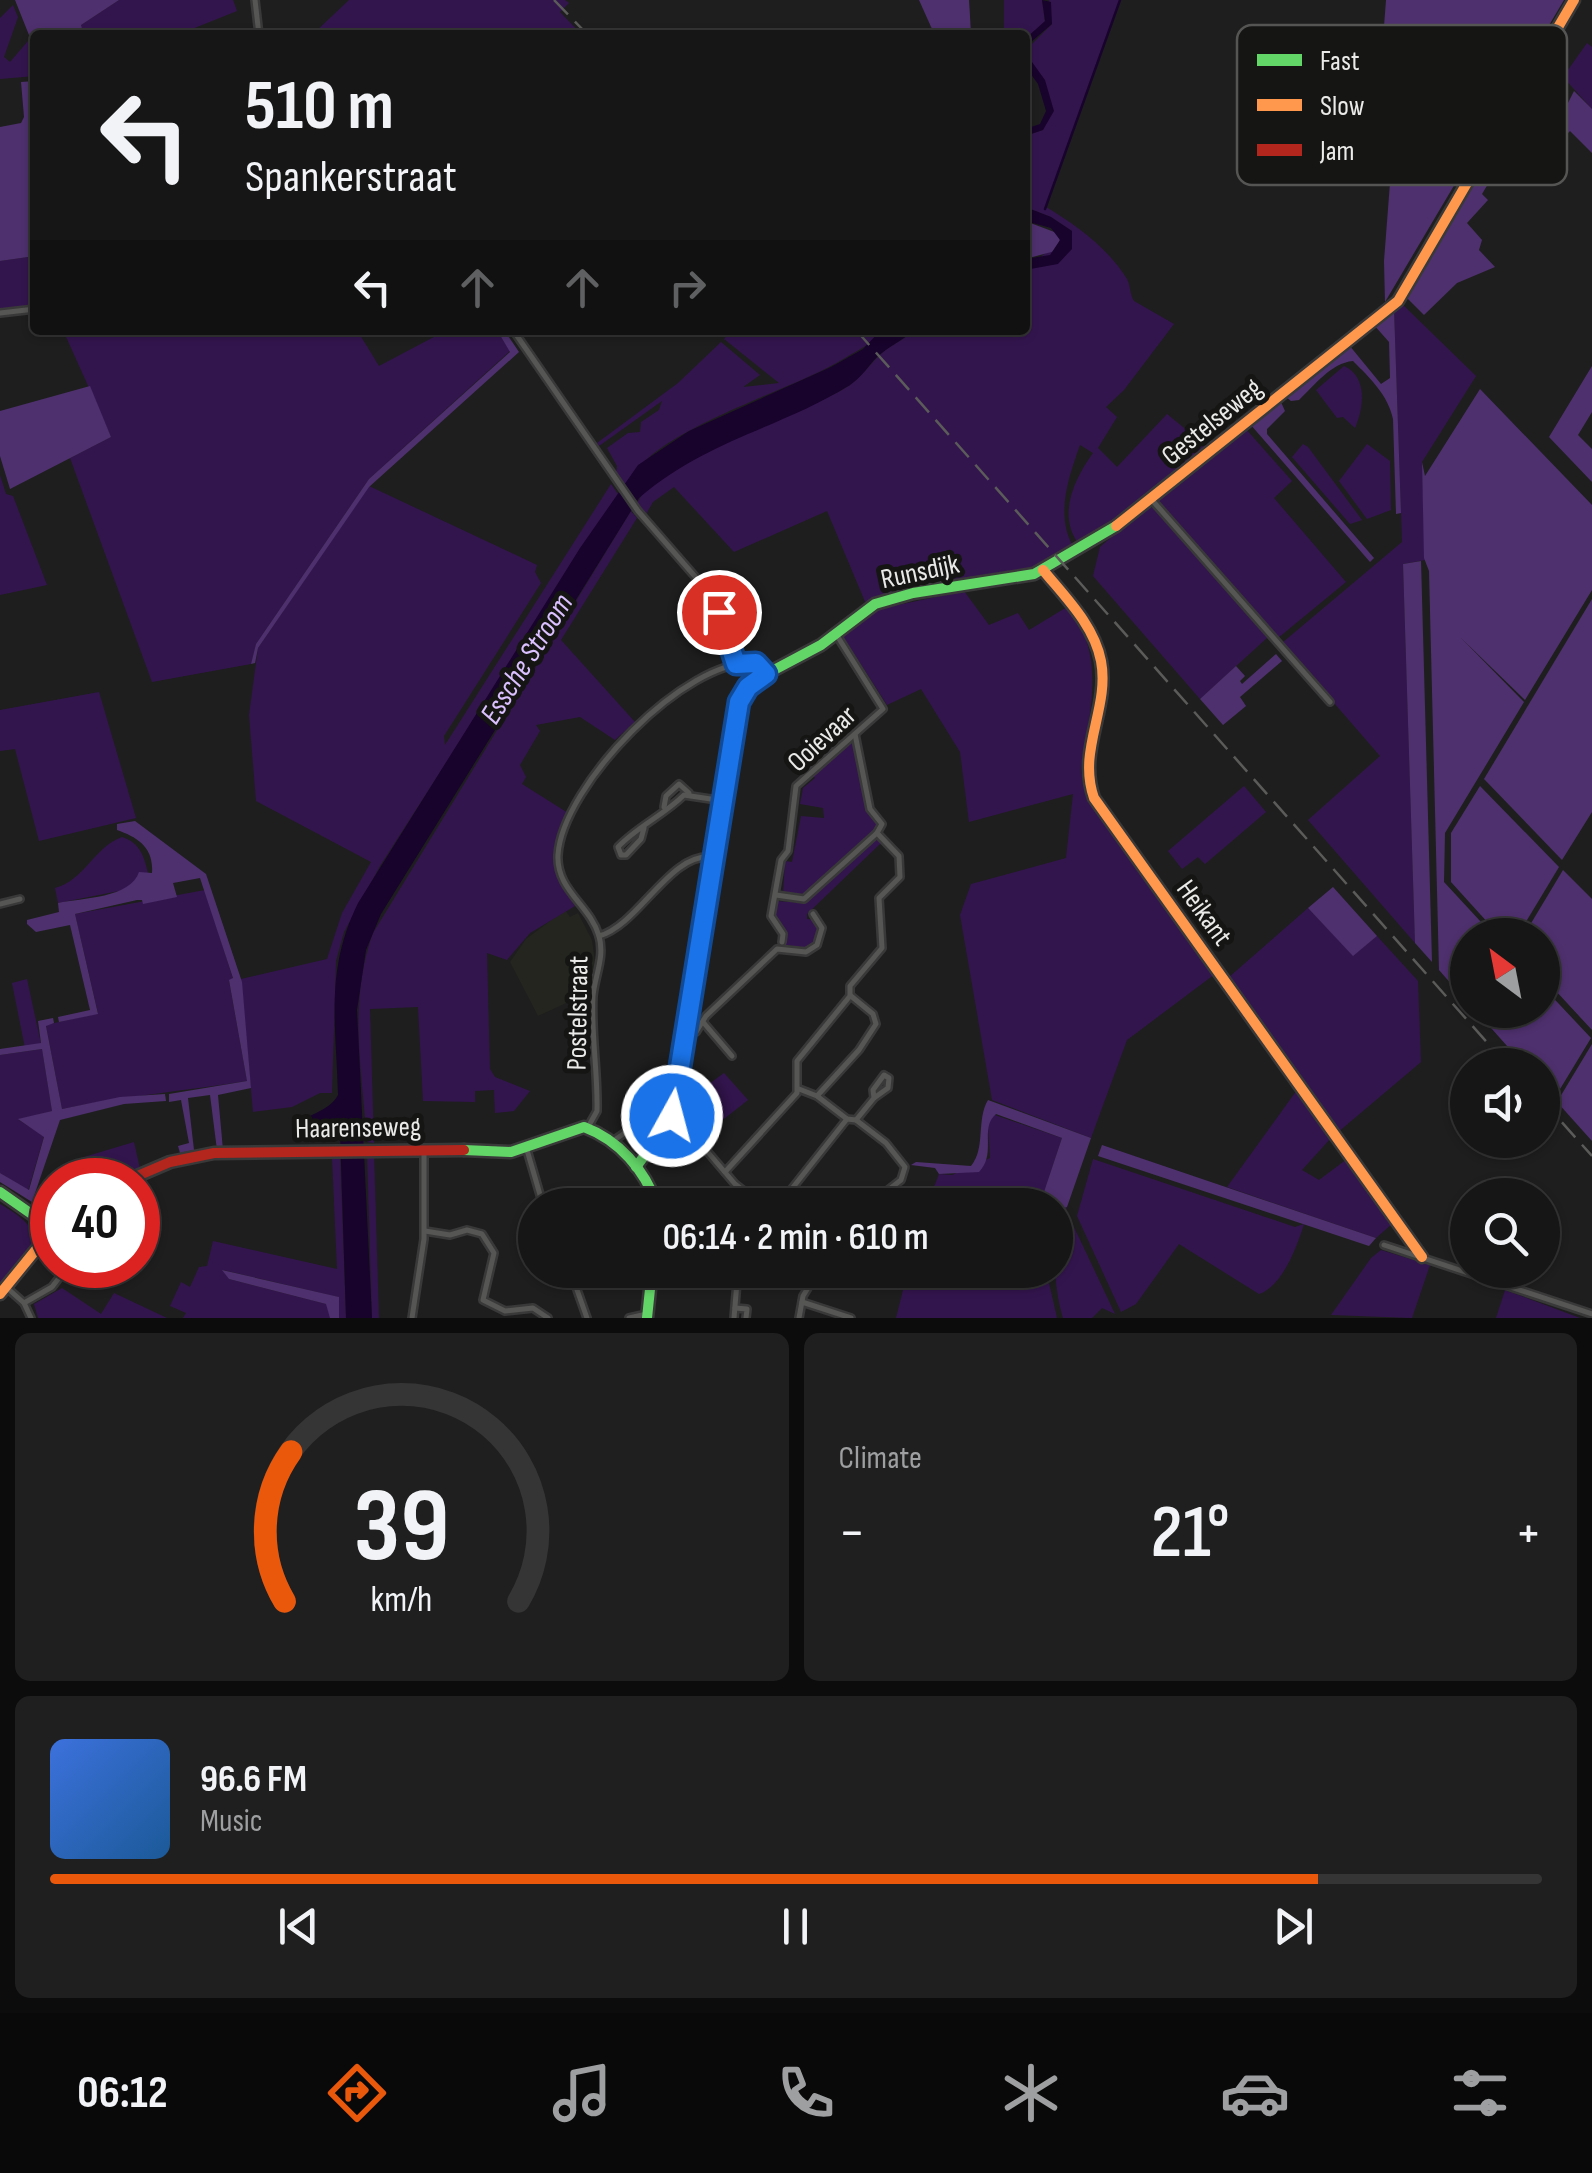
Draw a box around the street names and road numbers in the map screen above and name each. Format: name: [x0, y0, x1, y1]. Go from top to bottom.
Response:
street label: Gestelseweg: [1155, 372, 1269, 472]
street label: Runsdijk: [878, 548, 962, 596]
street label: Ooievaar: [781, 699, 863, 779]
street label: Heikant: [1169, 874, 1239, 952]
street label: Postelstraat: [561, 955, 595, 1071]
street label: Haarenseweg: [295, 1110, 421, 1146]

